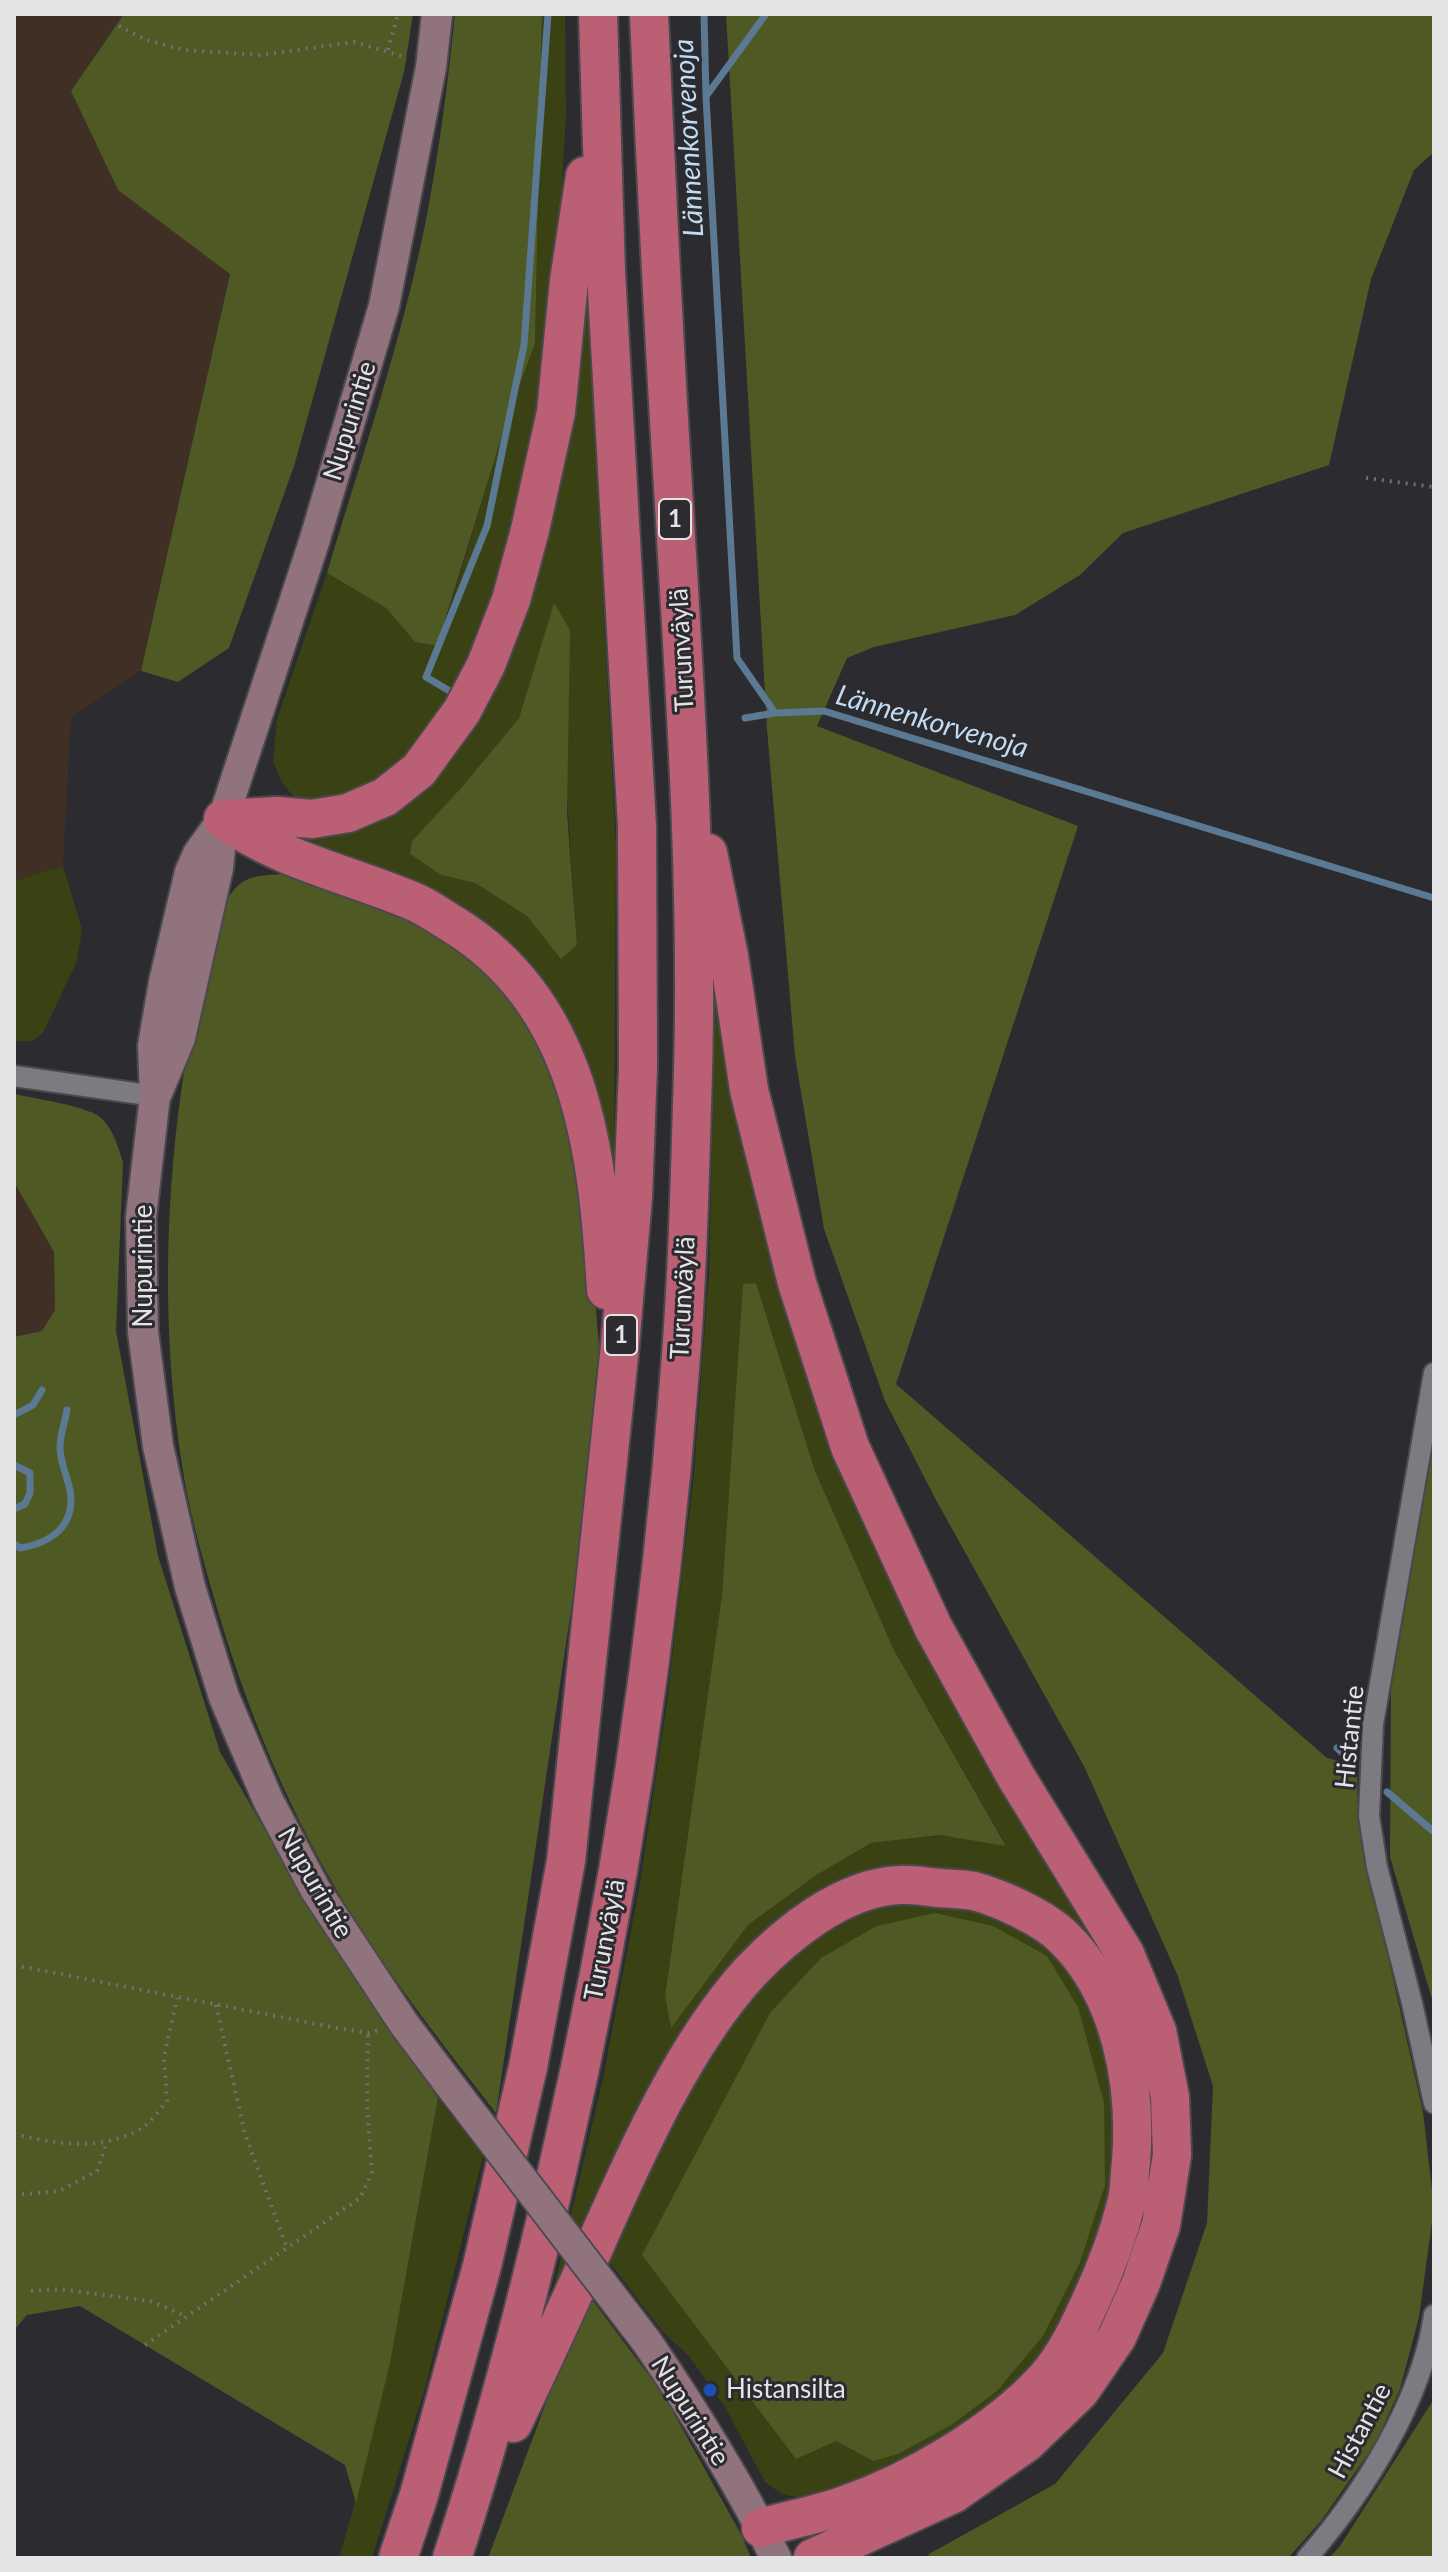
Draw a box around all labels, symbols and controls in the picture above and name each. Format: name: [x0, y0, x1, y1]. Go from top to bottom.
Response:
water label: Lännenkorvenoja: [667, 38, 711, 238]
street label: Nupurintie: [317, 358, 383, 484]
road number: 1: [659, 499, 691, 539]
street label: Turunväylä: [663, 588, 701, 712]
water label: Lännenkorvenoja: [832, 679, 1032, 765]
street label: Nupurintie: [128, 1205, 160, 1327]
street label: Turunväylä: [664, 1236, 702, 1360]
road number: 1: [605, 1315, 637, 1355]
street label: Histantie: [1329, 1684, 1371, 1790]
street label: Nupurintie: [271, 1822, 359, 1944]
street label: Turunväylä: [578, 1876, 632, 2004]
street label: Nupurintie: [644, 2351, 736, 2471]
place label: Histansilta: [726, 2374, 846, 2406]
street label: Histantie: [1322, 2378, 1398, 2484]
marker: Histansilta: [701, 2381, 719, 2399]

